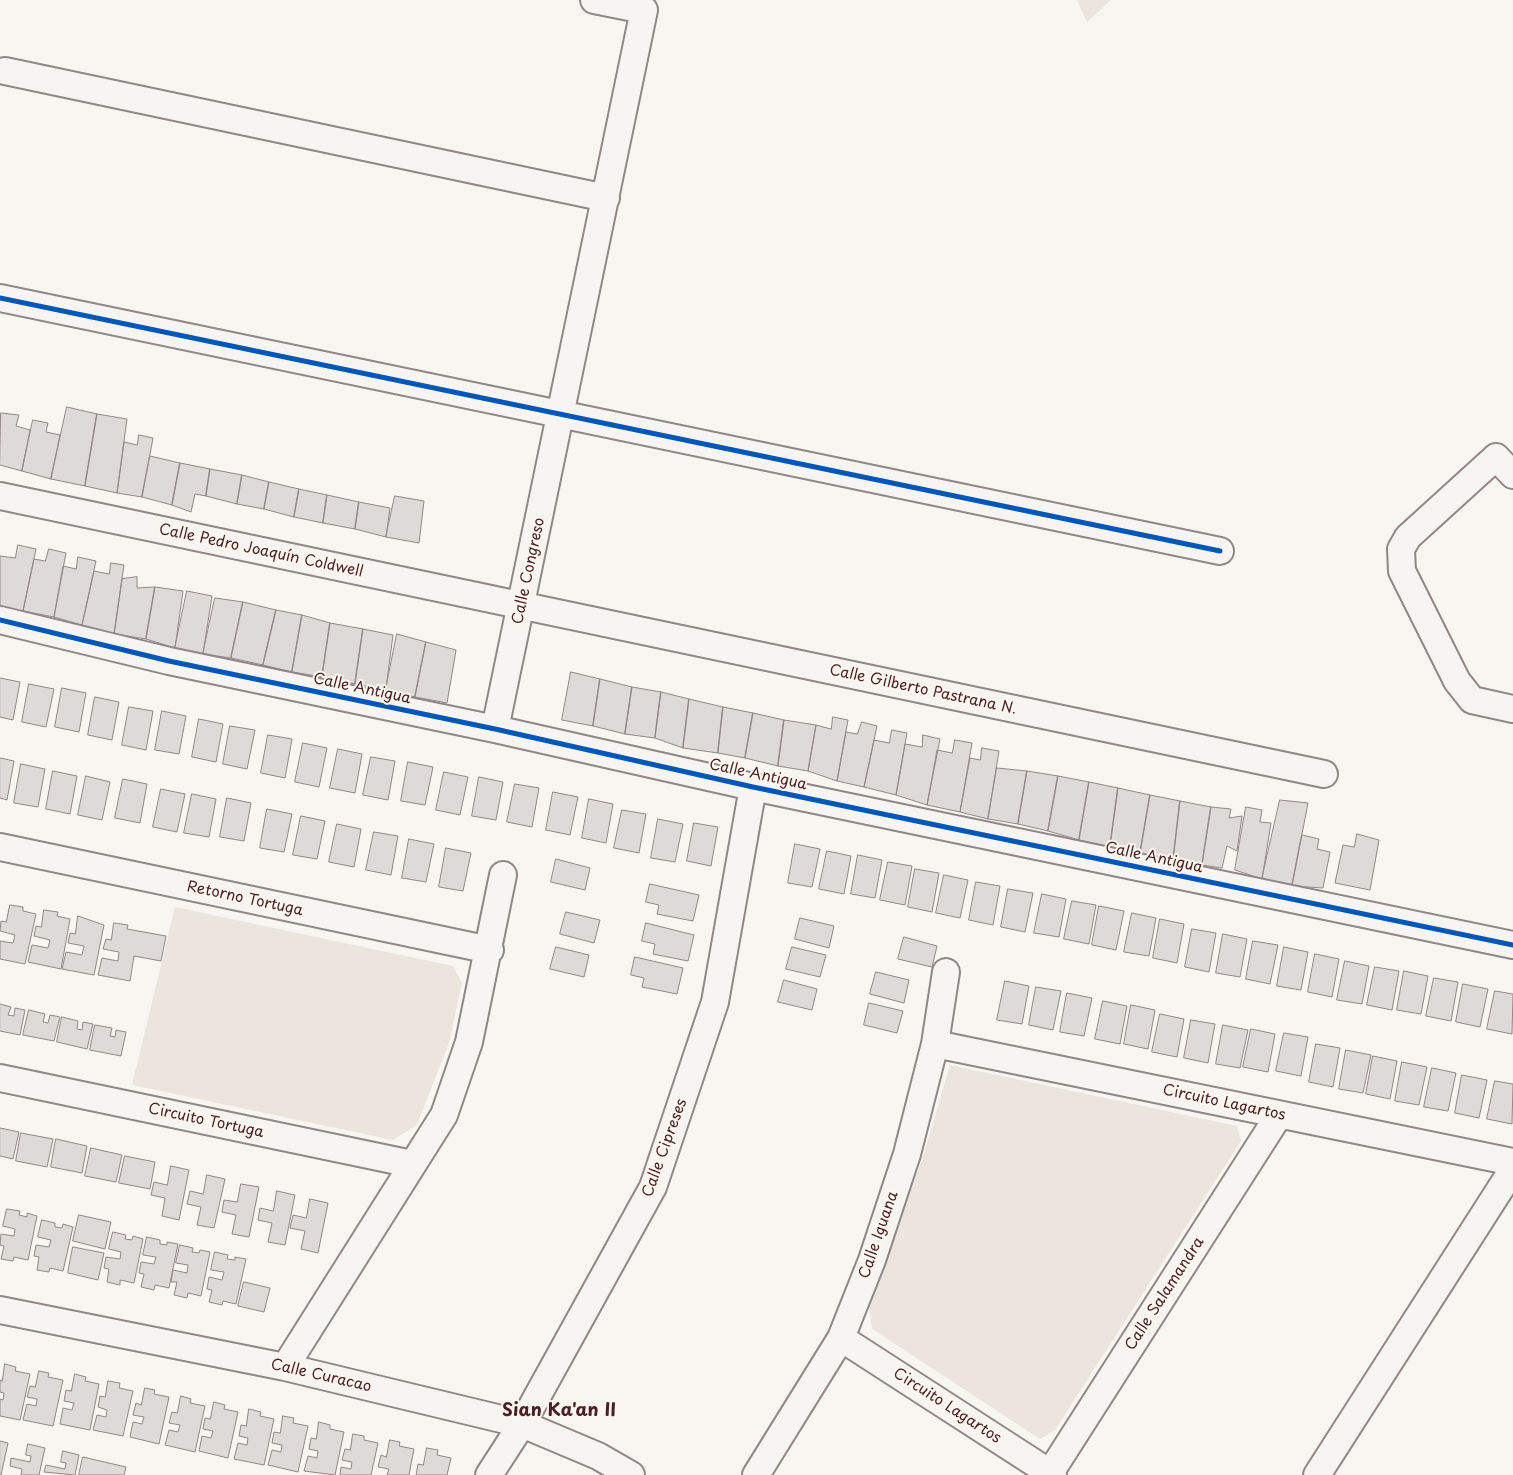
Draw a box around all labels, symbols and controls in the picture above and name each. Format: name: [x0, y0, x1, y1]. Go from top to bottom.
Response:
street label: Calle Congreso: [509, 516, 549, 626]
street label: Calle Pedro Joaquín Coldwell: [157, 521, 365, 581]
street label: Calle Gilberto Pastrana N.: [828, 661, 1018, 719]
street label: Calle Antigua: [312, 670, 412, 708]
street label: Calle Antigua: [708, 756, 808, 794]
street label: Calle Antigua: [1104, 839, 1204, 877]
street label: Retorno Tortuga: [185, 878, 305, 920]
street label: Circuito Lagartos: [1161, 1081, 1287, 1125]
street label: Calle Cipreses: [639, 1096, 691, 1200]
street label: Circuito Tortuga: [147, 1100, 265, 1142]
street label: Calle Iguana: [856, 1189, 902, 1281]
street label: Calle Salamandra: [1122, 1234, 1208, 1354]
street label: Calle Curacao: [269, 1356, 373, 1396]
street label: Circuito Lagartos: [890, 1364, 1004, 1448]
district label: Sian Ka'an II: [502, 1400, 616, 1422]

